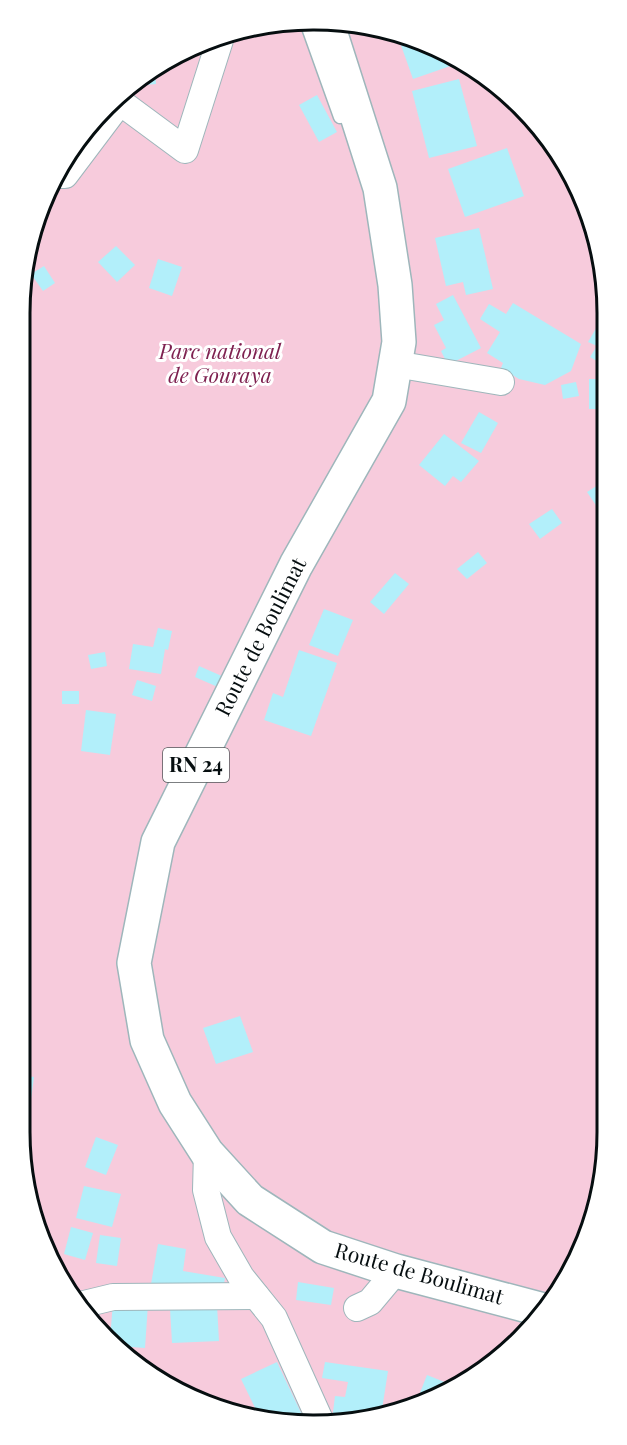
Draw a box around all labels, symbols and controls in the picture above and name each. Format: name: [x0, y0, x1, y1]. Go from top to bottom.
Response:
park label: Parc national de Gouraya: [158, 336, 282, 388]
street label: Route de Boulimat: [207, 552, 311, 720]
road number: RN 24: [163, 748, 229, 782]
street label: Route de Boulimat: [332, 1235, 508, 1310]

